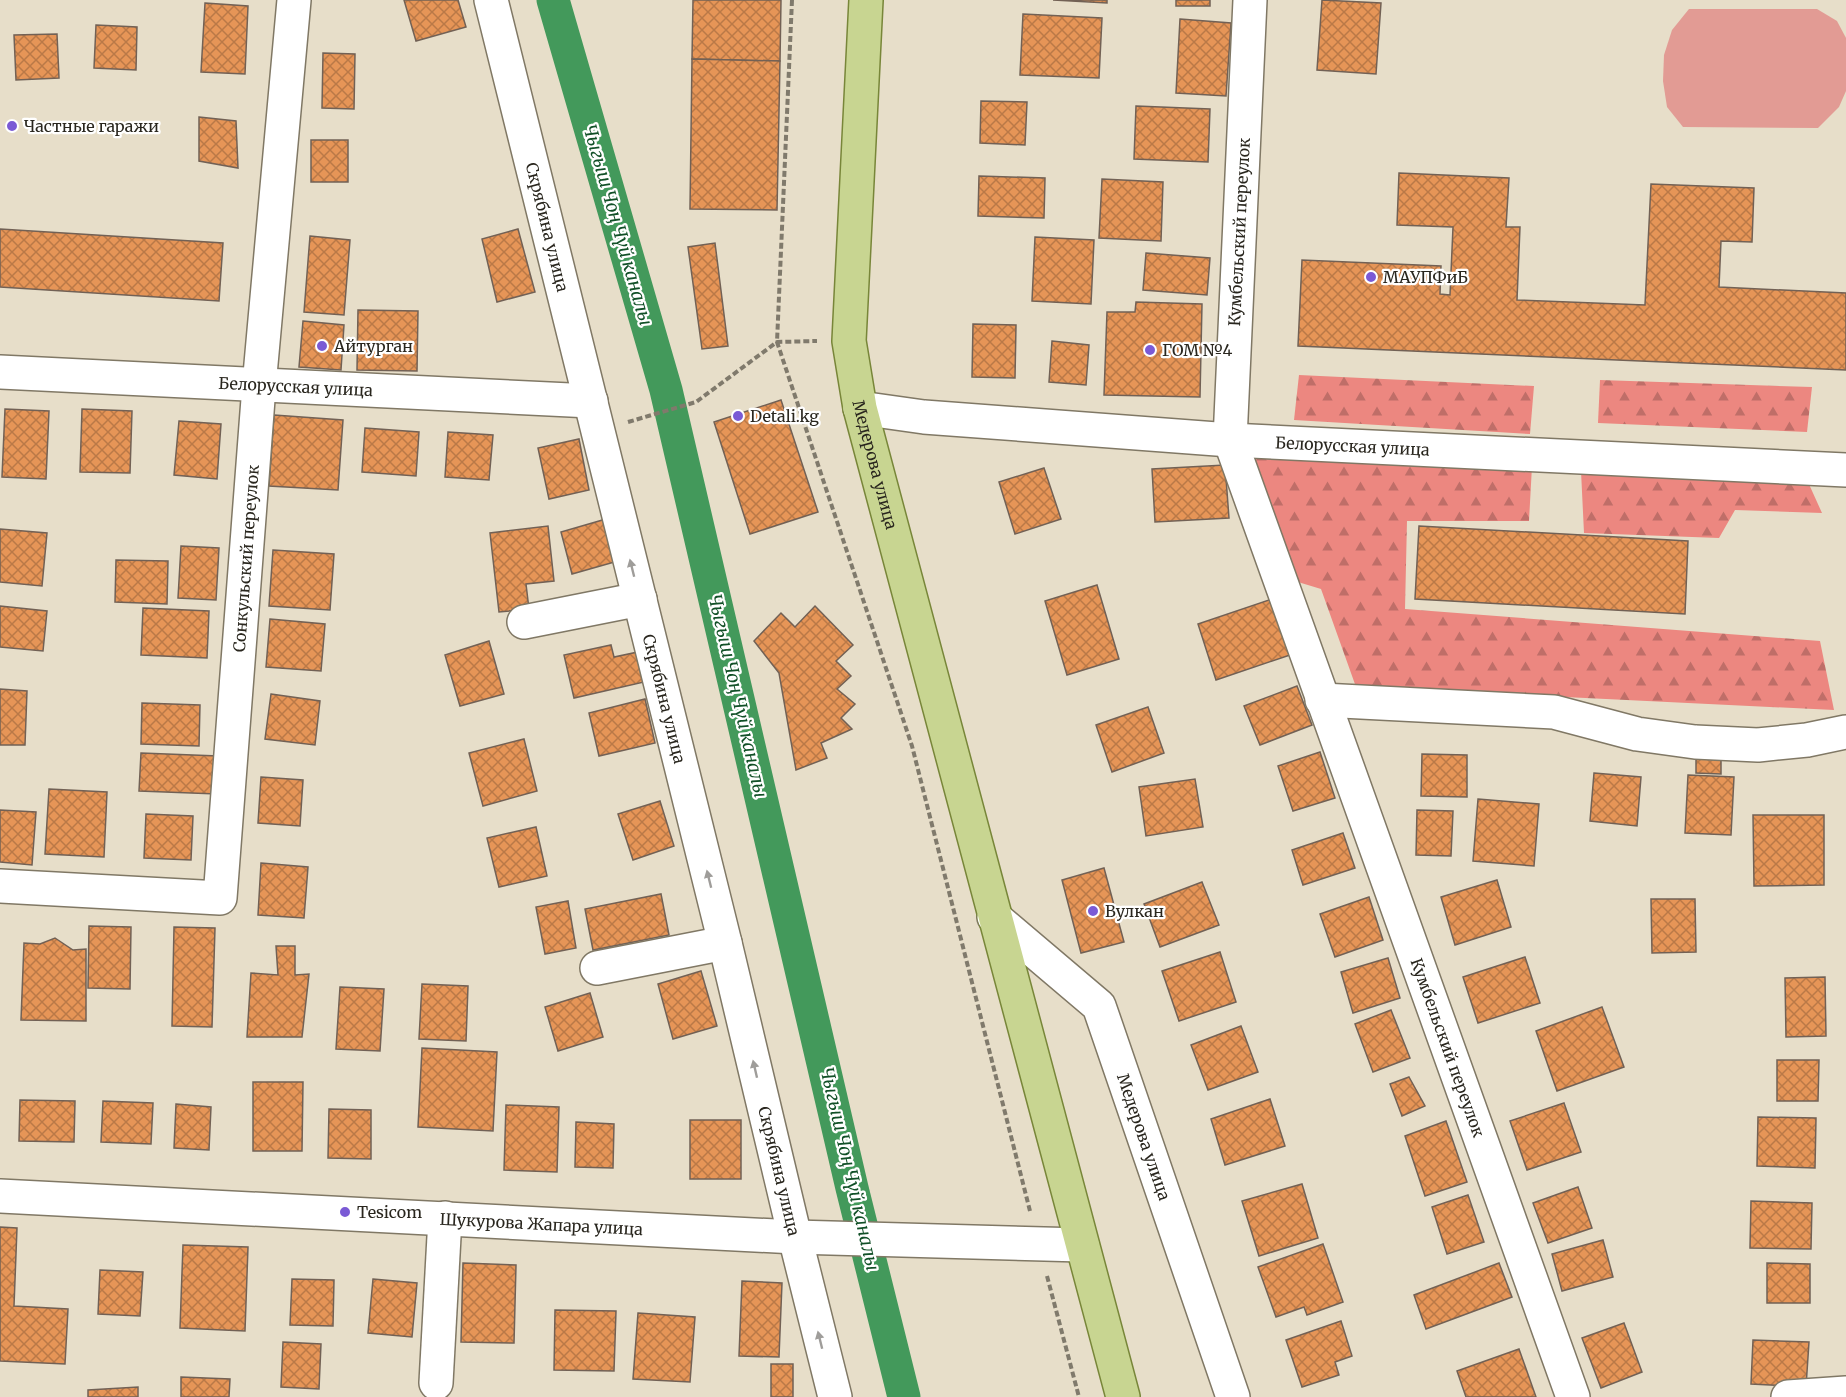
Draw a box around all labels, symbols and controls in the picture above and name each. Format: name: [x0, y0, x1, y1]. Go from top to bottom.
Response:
place label: Частные гаражи: [24, 116, 159, 136]
marker: Частные гаражи: [5, 119, 19, 133]
water label: Чыгыш Чоң Чүй каналы: [578, 122, 658, 328]
street label: Кумбельский переулок: [1224, 137, 1254, 327]
street label: Скрябина улица: [522, 160, 573, 294]
place label: МАУПФиБ: [1383, 267, 1468, 287]
marker: МАУПФиБ: [1364, 270, 1378, 284]
place label: Айтурган: [333, 336, 413, 356]
marker: Айтурган: [315, 339, 329, 353]
place label: ГОМ №4: [1162, 340, 1233, 360]
marker: ГОМ №4: [1143, 343, 1157, 357]
street label: Белорусская улица: [218, 373, 374, 400]
street label: Медерова улица: [848, 398, 902, 532]
place label: Detali.kg: [750, 406, 819, 426]
marker: Detali.kg: [731, 409, 745, 423]
street label: Белорусская улица: [1275, 432, 1431, 460]
street label: Сонкульский переулок: [229, 464, 263, 653]
one-way arrow: [626, 559, 636, 577]
water label: Чыгыш Чоң Чүй каналы: [703, 592, 773, 800]
street label: Скрябина улица: [639, 632, 690, 766]
one-way arrow: [704, 870, 714, 889]
place label: Вулкан: [1105, 901, 1164, 921]
marker: Вулкан: [1086, 904, 1100, 918]
street label: Кумбельский переулок: [1407, 955, 1489, 1140]
one-way arrow: [750, 1059, 759, 1078]
water label: Чыгыш Чоң Чүй каналы: [815, 1065, 885, 1273]
street label: Медерова улица: [1113, 1071, 1175, 1203]
street label: Скрябина улица: [754, 1104, 804, 1238]
place label: Tesicom: [357, 1202, 422, 1222]
marker: Tesicom: [338, 1205, 352, 1219]
street label: Шукурова Жапара улица: [439, 1209, 644, 1239]
one-way arrow: [815, 1331, 825, 1349]

